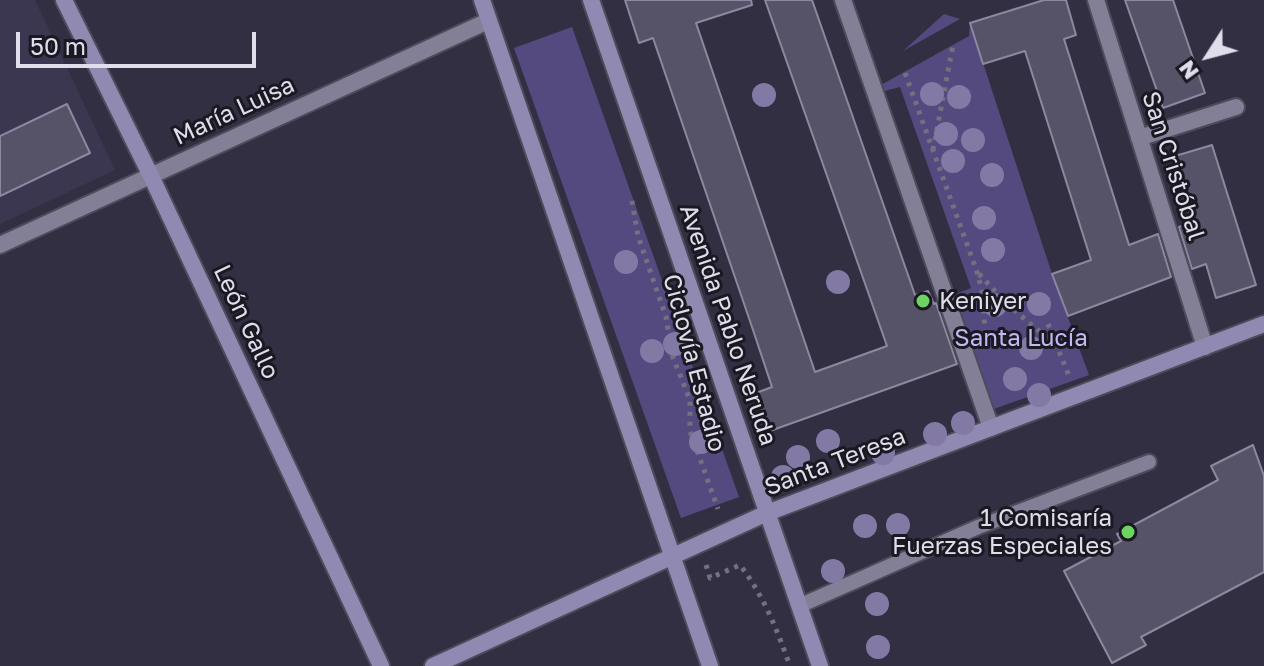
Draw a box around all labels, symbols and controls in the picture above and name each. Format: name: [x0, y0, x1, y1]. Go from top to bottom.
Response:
scale bar: [20, 16, 260, 66]
north arrow: [1168, 16, 1248, 96]
text: 50 m: [30, 31, 86, 60]
text: N: [1172, 56, 1204, 85]
street label: María Luisa: [169, 70, 299, 152]
street label: San Cristóbal: [1135, 88, 1211, 244]
street label: Avenida Pablo Neruda: [673, 201, 783, 449]
street label: León Gallo: [207, 260, 285, 384]
street label: Ciclovía Estadio: [656, 271, 732, 455]
place label: Keniyer: [939, 287, 1026, 315]
marker: Keniyer: [914, 292, 932, 310]
park label: Santa Lucía: [954, 324, 1088, 352]
street label: Santa Teresa: [760, 422, 910, 502]
place label: 1 Comisaría Fuerzas Especiales: [892, 504, 1112, 560]
marker: 1 Comisaría Fuerzas Especiales: [1119, 523, 1137, 541]

